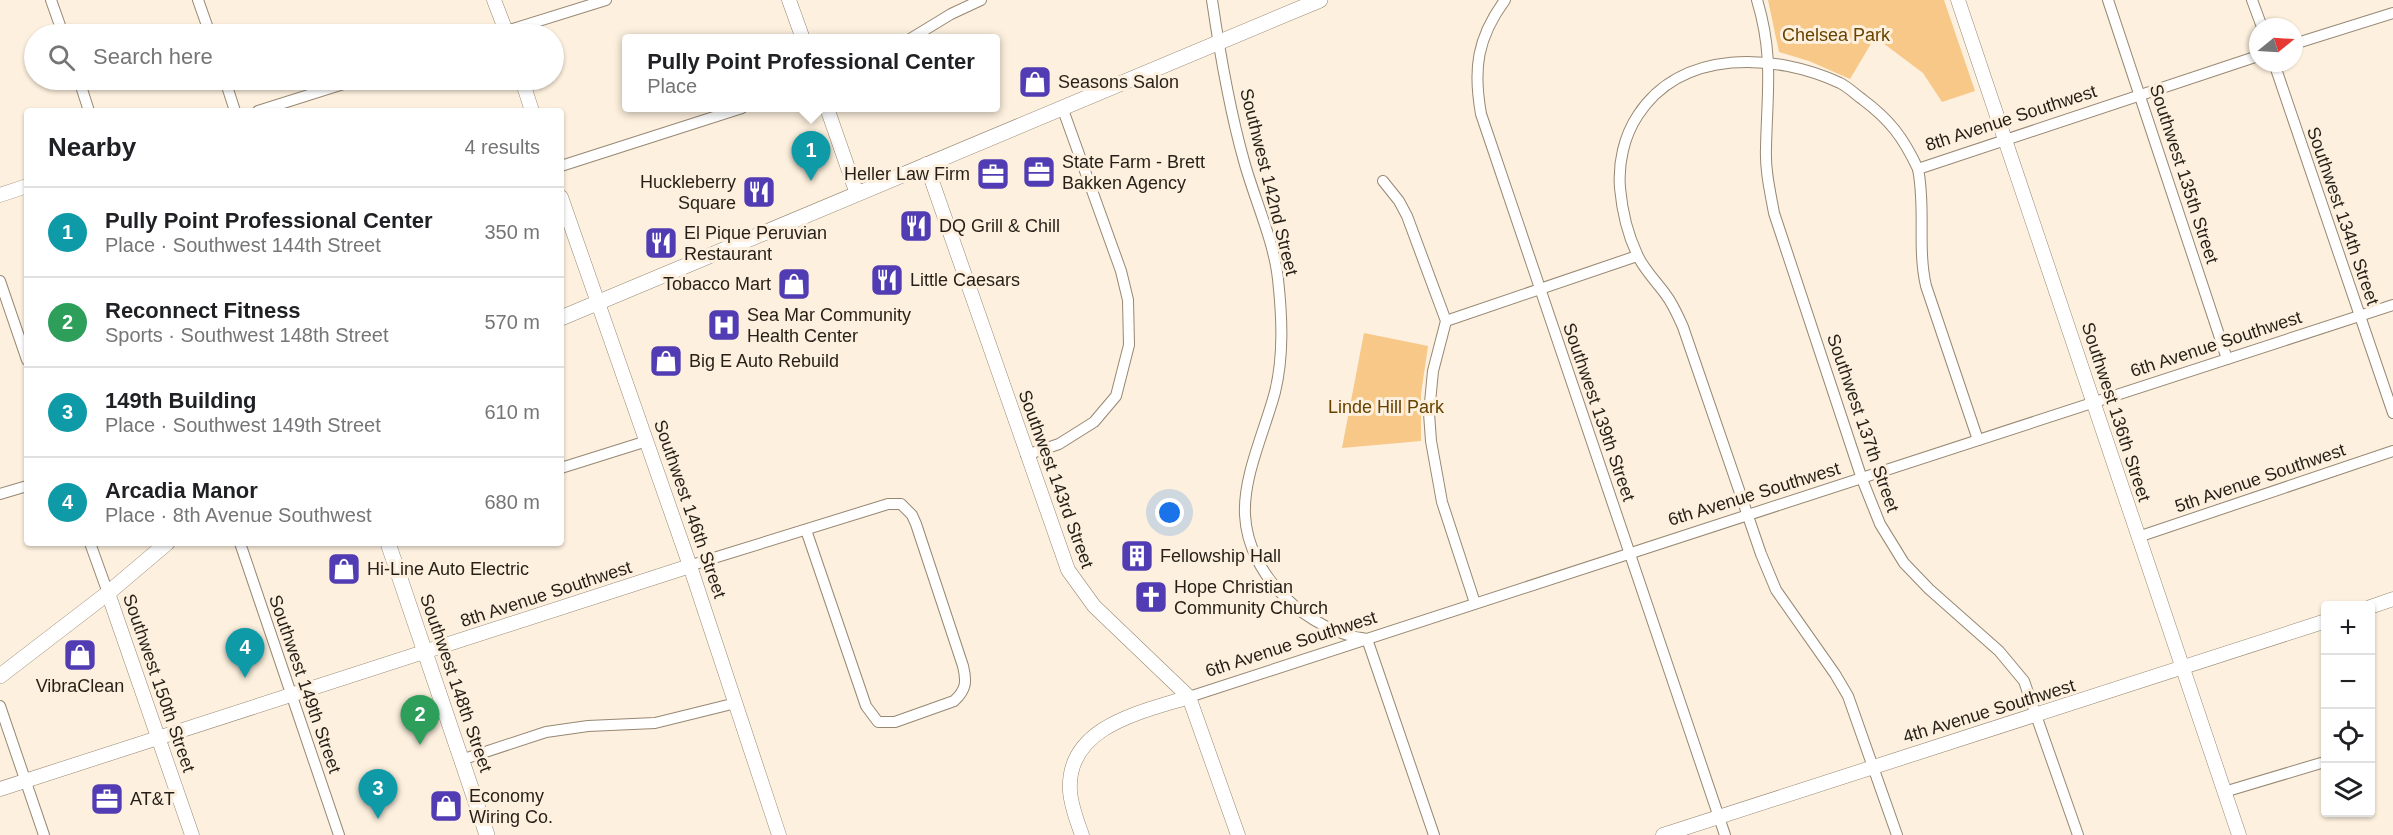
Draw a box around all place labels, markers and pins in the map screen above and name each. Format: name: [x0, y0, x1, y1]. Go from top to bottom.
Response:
shop icon: Seasons Salon: [1017, 64, 1053, 100]
place label: Seasons Salon: [1058, 72, 1179, 92]
pin: 1: [792, 132, 830, 181]
place label: State Farm - Brett Bakken Agency: [1062, 152, 1205, 193]
office icon: State Farm - Brett Bakken Agency: [1021, 154, 1057, 190]
office icon: Heller Law Firm: [975, 156, 1011, 192]
place label: Heller Law Firm: [844, 164, 970, 184]
place label: Huckleberry Square: [640, 172, 736, 213]
restaurant icon: Huckleberry Square: [741, 174, 777, 210]
restaurant icon: DQ Grill & Chill: [898, 208, 934, 244]
place label: DQ Grill & Chill: [939, 216, 1060, 236]
place label: El Pique Peruvian Restaurant: [684, 223, 827, 264]
restaurant icon: El Pique Peruvian Restaurant: [643, 225, 679, 261]
restaurant icon: Little Caesars: [869, 262, 905, 298]
shop icon: Tobacco Mart: [776, 266, 812, 302]
place label: Little Caesars: [910, 270, 1020, 290]
place label: Tobacco Mart: [663, 274, 771, 294]
place label: Sea Mar Community Health Center: [747, 305, 911, 346]
hospital icon: Sea Mar Community Health Center: [706, 307, 742, 343]
shop icon: Big E Auto Rebuild: [648, 343, 684, 379]
place label: Big E Auto Rebuild: [689, 351, 839, 371]
building icon: Fellowship Hall: [1119, 538, 1155, 574]
place label: Fellowship Hall: [1160, 546, 1281, 566]
shop icon: Hi-Line Auto Electric: [326, 551, 362, 587]
place label: Hi-Line Auto Electric: [367, 559, 529, 579]
place label: Hope Christian Community Church: [1174, 577, 1328, 618]
church icon: Hope Christian Community Church: [1133, 579, 1169, 615]
pin: 4: [226, 628, 264, 678]
shop icon: VibraClean: [62, 637, 98, 673]
place label: VibraClean: [36, 676, 124, 696]
pin: 2: [400, 696, 440, 745]
pin: 3: [358, 770, 398, 819]
office icon: AT&T: [89, 781, 125, 817]
place label: Economy Wiring Co.: [469, 786, 553, 827]
shop icon: Economy Wiring Co.: [428, 788, 464, 824]
place label: AT&T: [130, 789, 175, 809]

